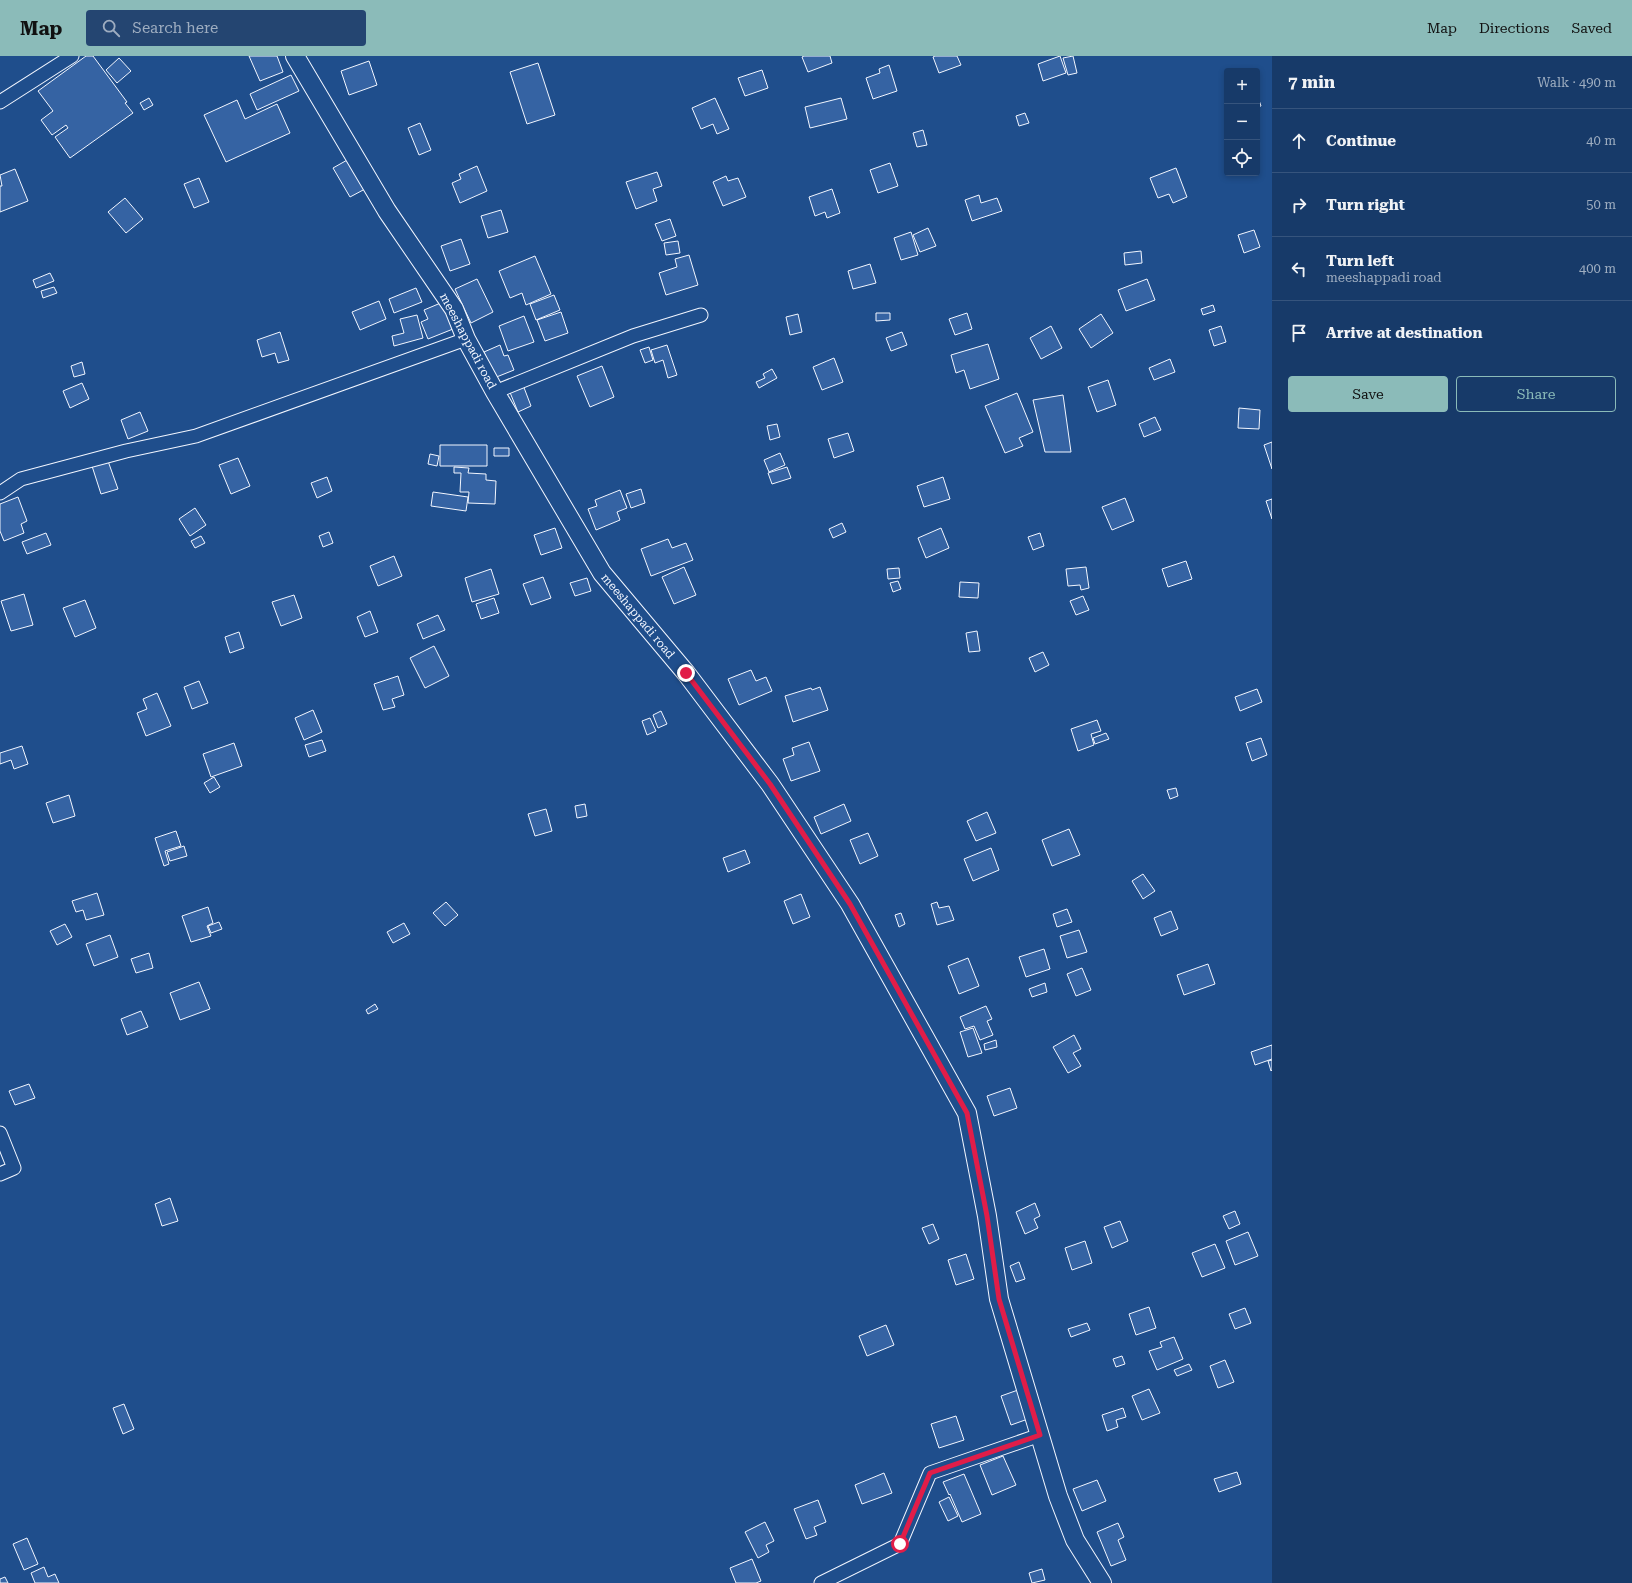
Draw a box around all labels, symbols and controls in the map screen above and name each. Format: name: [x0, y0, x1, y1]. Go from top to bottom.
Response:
search box: [86, 10, 366, 46]
text: Map: [20, 17, 62, 40]
icon: search: [100, 17, 122, 39]
text: Search here: [132, 19, 218, 37]
text: Map: [1427, 20, 1457, 36]
text: Directions: [1479, 20, 1549, 36]
text: Saved: [1571, 20, 1612, 36]
map controls: [1224, 68, 1260, 176]
button: +: [1224, 68, 1260, 104]
text: 7 min: [1288, 72, 1335, 92]
text: Walk · 490 m: [1537, 75, 1616, 90]
button: −: [1224, 104, 1260, 140]
icon: ahead: [1288, 130, 1310, 152]
text: Continue: [1326, 132, 1396, 150]
text: 40 m: [1586, 133, 1616, 148]
button: locate: [1224, 140, 1260, 176]
icon: right: [1288, 194, 1310, 216]
text: Turn right: [1326, 196, 1405, 214]
text: 50 m: [1586, 197, 1616, 212]
text: Turn left: [1326, 252, 1394, 270]
icon: left: [1288, 258, 1310, 280]
text: 400 m: [1579, 261, 1616, 276]
text: meeshappadi road: [1326, 270, 1442, 285]
street label: meeshappadi road: [437, 291, 499, 392]
icon: arrive: [1288, 322, 1310, 344]
text: Arrive at destination: [1326, 324, 1482, 342]
button: Save: [1288, 376, 1448, 412]
button: Share: [1456, 376, 1616, 412]
street label: meeshappadi road: [598, 571, 678, 662]
route end: [677, 664, 695, 682]
route start: [891, 1535, 909, 1553]

